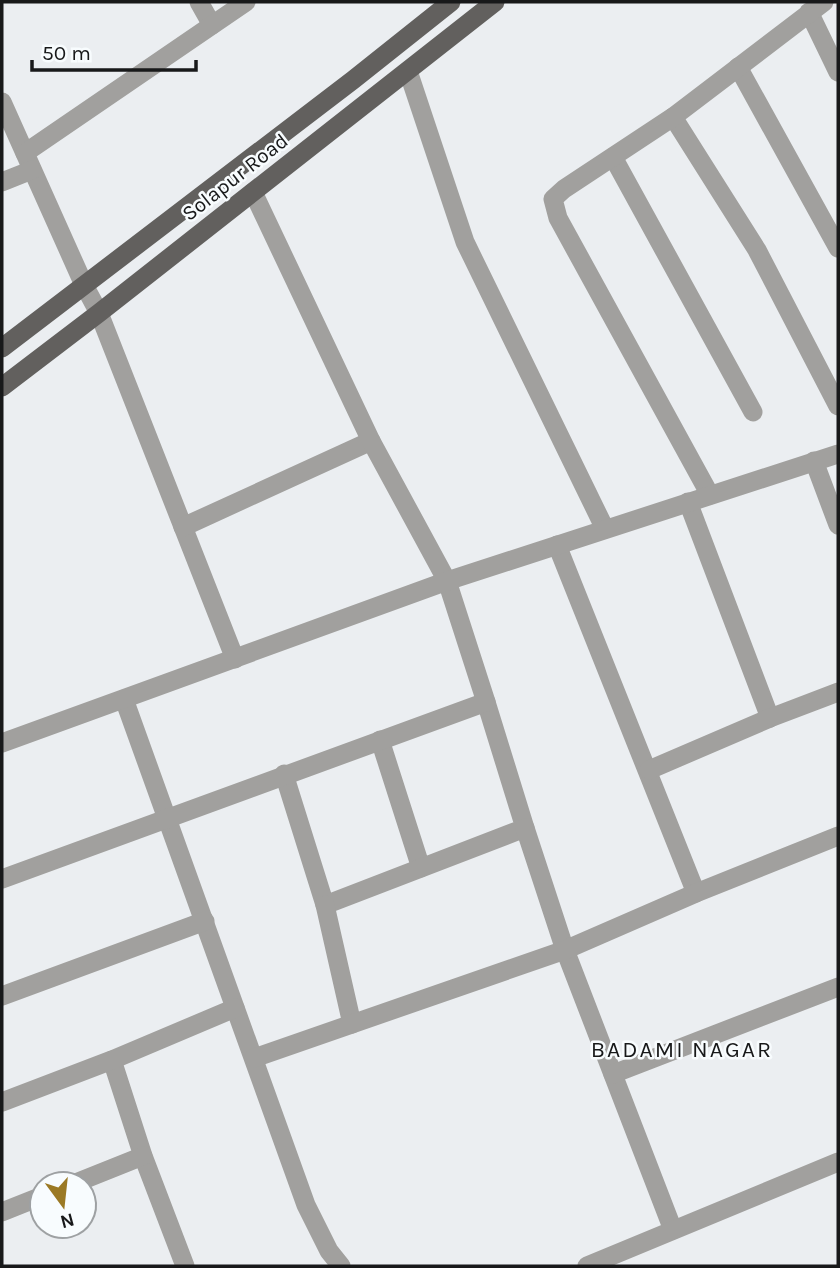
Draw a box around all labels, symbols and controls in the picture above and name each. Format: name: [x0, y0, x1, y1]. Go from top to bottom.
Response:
scale bar: [32, 28, 196, 72]
text: 50 m: [42, 41, 91, 65]
street label: Solapur Road: [177, 128, 293, 226]
district label: BADAMI NAGAR: [591, 1036, 773, 1063]
north arrow: [28, 1170, 98, 1240]
text: N: [58, 1208, 77, 1233]

